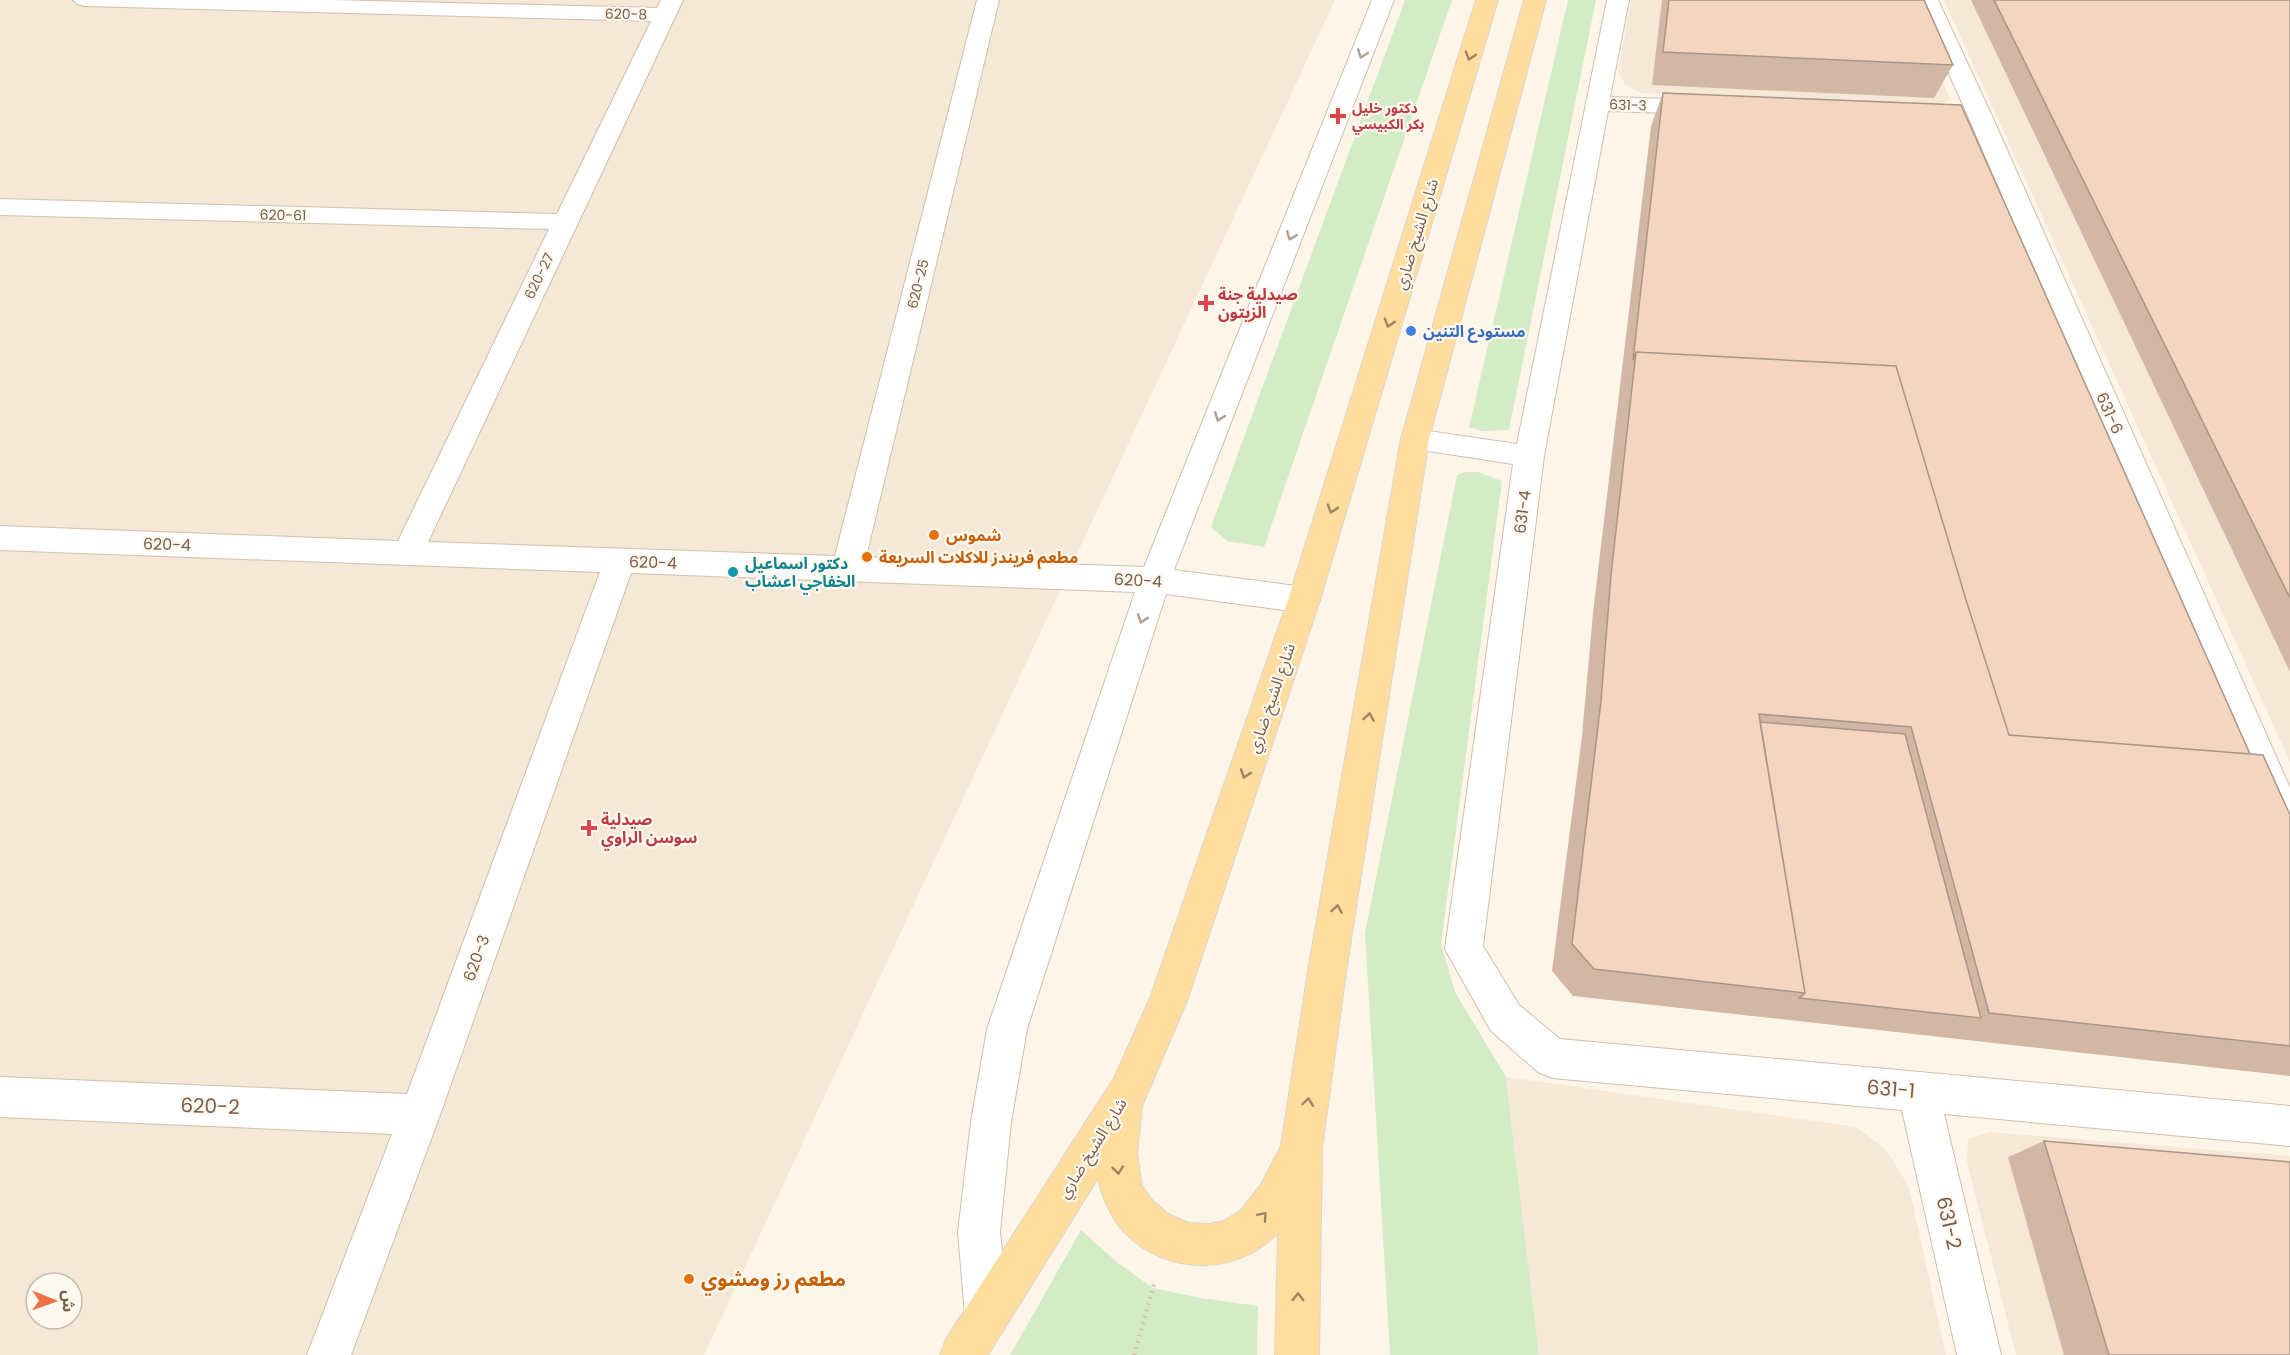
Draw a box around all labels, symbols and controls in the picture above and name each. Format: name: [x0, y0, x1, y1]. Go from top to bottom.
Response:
street label: 620-8: [605, 4, 647, 24]
one-way arrow: [1357, 48, 1369, 59]
one-way arrow: [1465, 50, 1477, 61]
street label: 631-3: [1609, 94, 1647, 116]
place label: دكتور خليل بكر الكبيسي: [1352, 98, 1424, 135]
marker: دكتور خليل بكر الكبيسي: [1329, 107, 1347, 125]
street label: شارع الشيخ ضاري: [1389, 176, 1445, 293]
street label: 620-61: [259, 205, 307, 225]
one-way arrow: [1285, 230, 1298, 241]
street label: 620-27: [519, 249, 559, 302]
street label: 620-25: [902, 257, 934, 311]
place label: صيدلية جنة الزيتون: [1218, 283, 1298, 324]
marker: صيدلية جنة الزيتون: [1199, 296, 1213, 310]
one-way arrow: [1384, 317, 1396, 328]
place label: مستودع التنين: [1423, 320, 1526, 343]
marker: مستودع التنين: [1404, 324, 1418, 338]
street label: 631-6: [2090, 389, 2129, 438]
one-way arrow: [1214, 411, 1226, 422]
street label: 631-4: [1508, 489, 1537, 535]
one-way arrow: [1327, 503, 1339, 514]
place label: شموس: [946, 524, 1002, 547]
marker: شموس: [927, 528, 941, 542]
street label: 620-4: [142, 532, 192, 557]
place label: مطعم فريندز للاكلات السريعة: [879, 546, 1078, 570]
street label: 620-4: [628, 550, 678, 575]
marker: مطعم فريندز للاكلات السريعة: [860, 550, 874, 564]
place label: دكتور اسماعيل الخفاجي اعشاب: [745, 552, 855, 595]
marker: دكتور اسماعيل الخفاجي اعشاب: [726, 565, 740, 579]
street label: 620-4: [1113, 568, 1163, 593]
one-way arrow: [1137, 613, 1150, 624]
street label: شارع الشيخ ضاري: [1242, 640, 1302, 757]
one-way arrow: [1362, 712, 1375, 722]
one-way arrow: [1239, 768, 1252, 779]
place label: صيدلية سوسن الراوي: [601, 808, 697, 851]
marker: صيدلية سوسن الراوي: [582, 821, 596, 835]
one-way arrow: [1331, 905, 1343, 914]
street label: 620-3: [458, 932, 495, 984]
street label: 631-1: [1866, 1073, 1916, 1105]
street label: 620-2: [180, 1091, 240, 1121]
street label: شارع الشيخ ضاري: [1052, 1093, 1133, 1204]
one-way arrow: [1301, 1097, 1314, 1107]
one-way arrow: [1111, 1165, 1123, 1175]
street label: 631-2: [1929, 1194, 1969, 1252]
one-way arrow: [1256, 1212, 1267, 1223]
place label: مطعم رز ومشوي: [701, 1265, 846, 1296]
north arrow: [24, 1271, 84, 1331]
marker: مطعم رز ومشوي: [682, 1272, 696, 1286]
text: ش: [57, 1290, 80, 1312]
one-way arrow: [1292, 1292, 1305, 1301]

